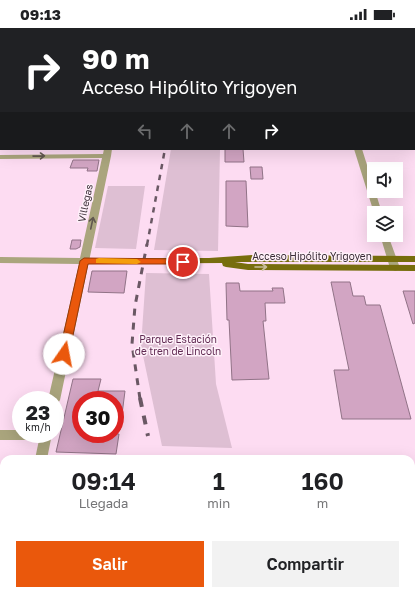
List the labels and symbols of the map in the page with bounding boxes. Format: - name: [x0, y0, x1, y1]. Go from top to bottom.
- one-way arrow: [32, 152, 45, 160]
- street label: Villegas: [75, 183, 95, 223]
- one-way arrow: [89, 217, 97, 230]
- pin: [166, 245, 200, 279]
- street label: Acceso Hipólito Yrigoyen: [252, 250, 372, 262]
- one-way arrow: [254, 263, 267, 271]
- position arrow: [43, 333, 85, 375]
- park label: Parque Estación de tren de Lincoln: [135, 333, 221, 357]
- speed limit sign: 30: [72, 391, 124, 443]

